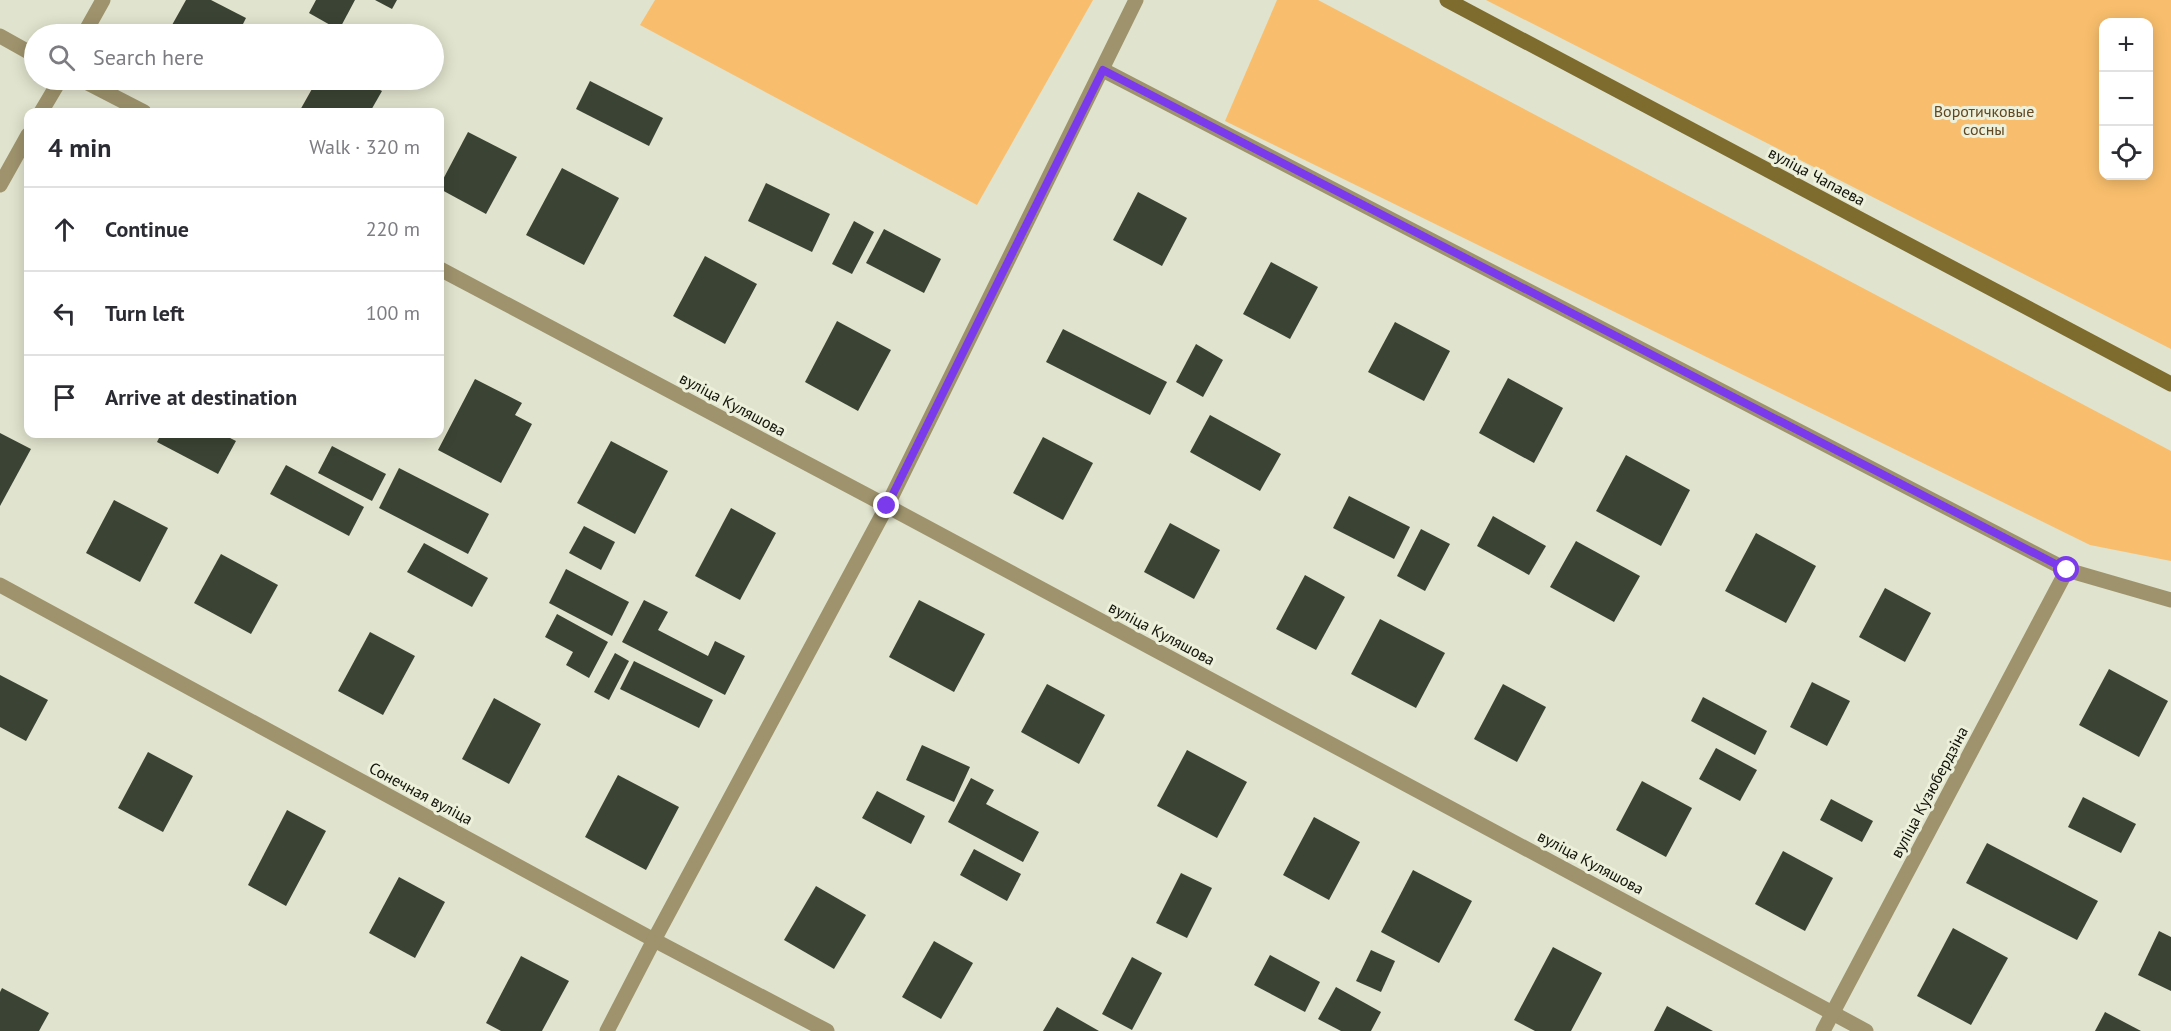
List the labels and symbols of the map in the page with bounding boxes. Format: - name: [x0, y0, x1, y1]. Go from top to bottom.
- park label: Воротичковые сосны: [1934, 101, 2034, 139]
- street label: вуліца Чапаева: [1765, 142, 1869, 210]
- street label: вуліца Куляшова: [676, 368, 790, 440]
- route end: [873, 492, 899, 518]
- route start: [2053, 556, 2079, 582]
- street label: вуліца Куляшова: [1105, 597, 1219, 669]
- street label: вуліца Кузюбердзіна: [1886, 723, 1972, 861]
- street label: Сонечная вуліца: [366, 757, 476, 829]
- street label: вуліца Куляшова: [1534, 826, 1648, 898]

